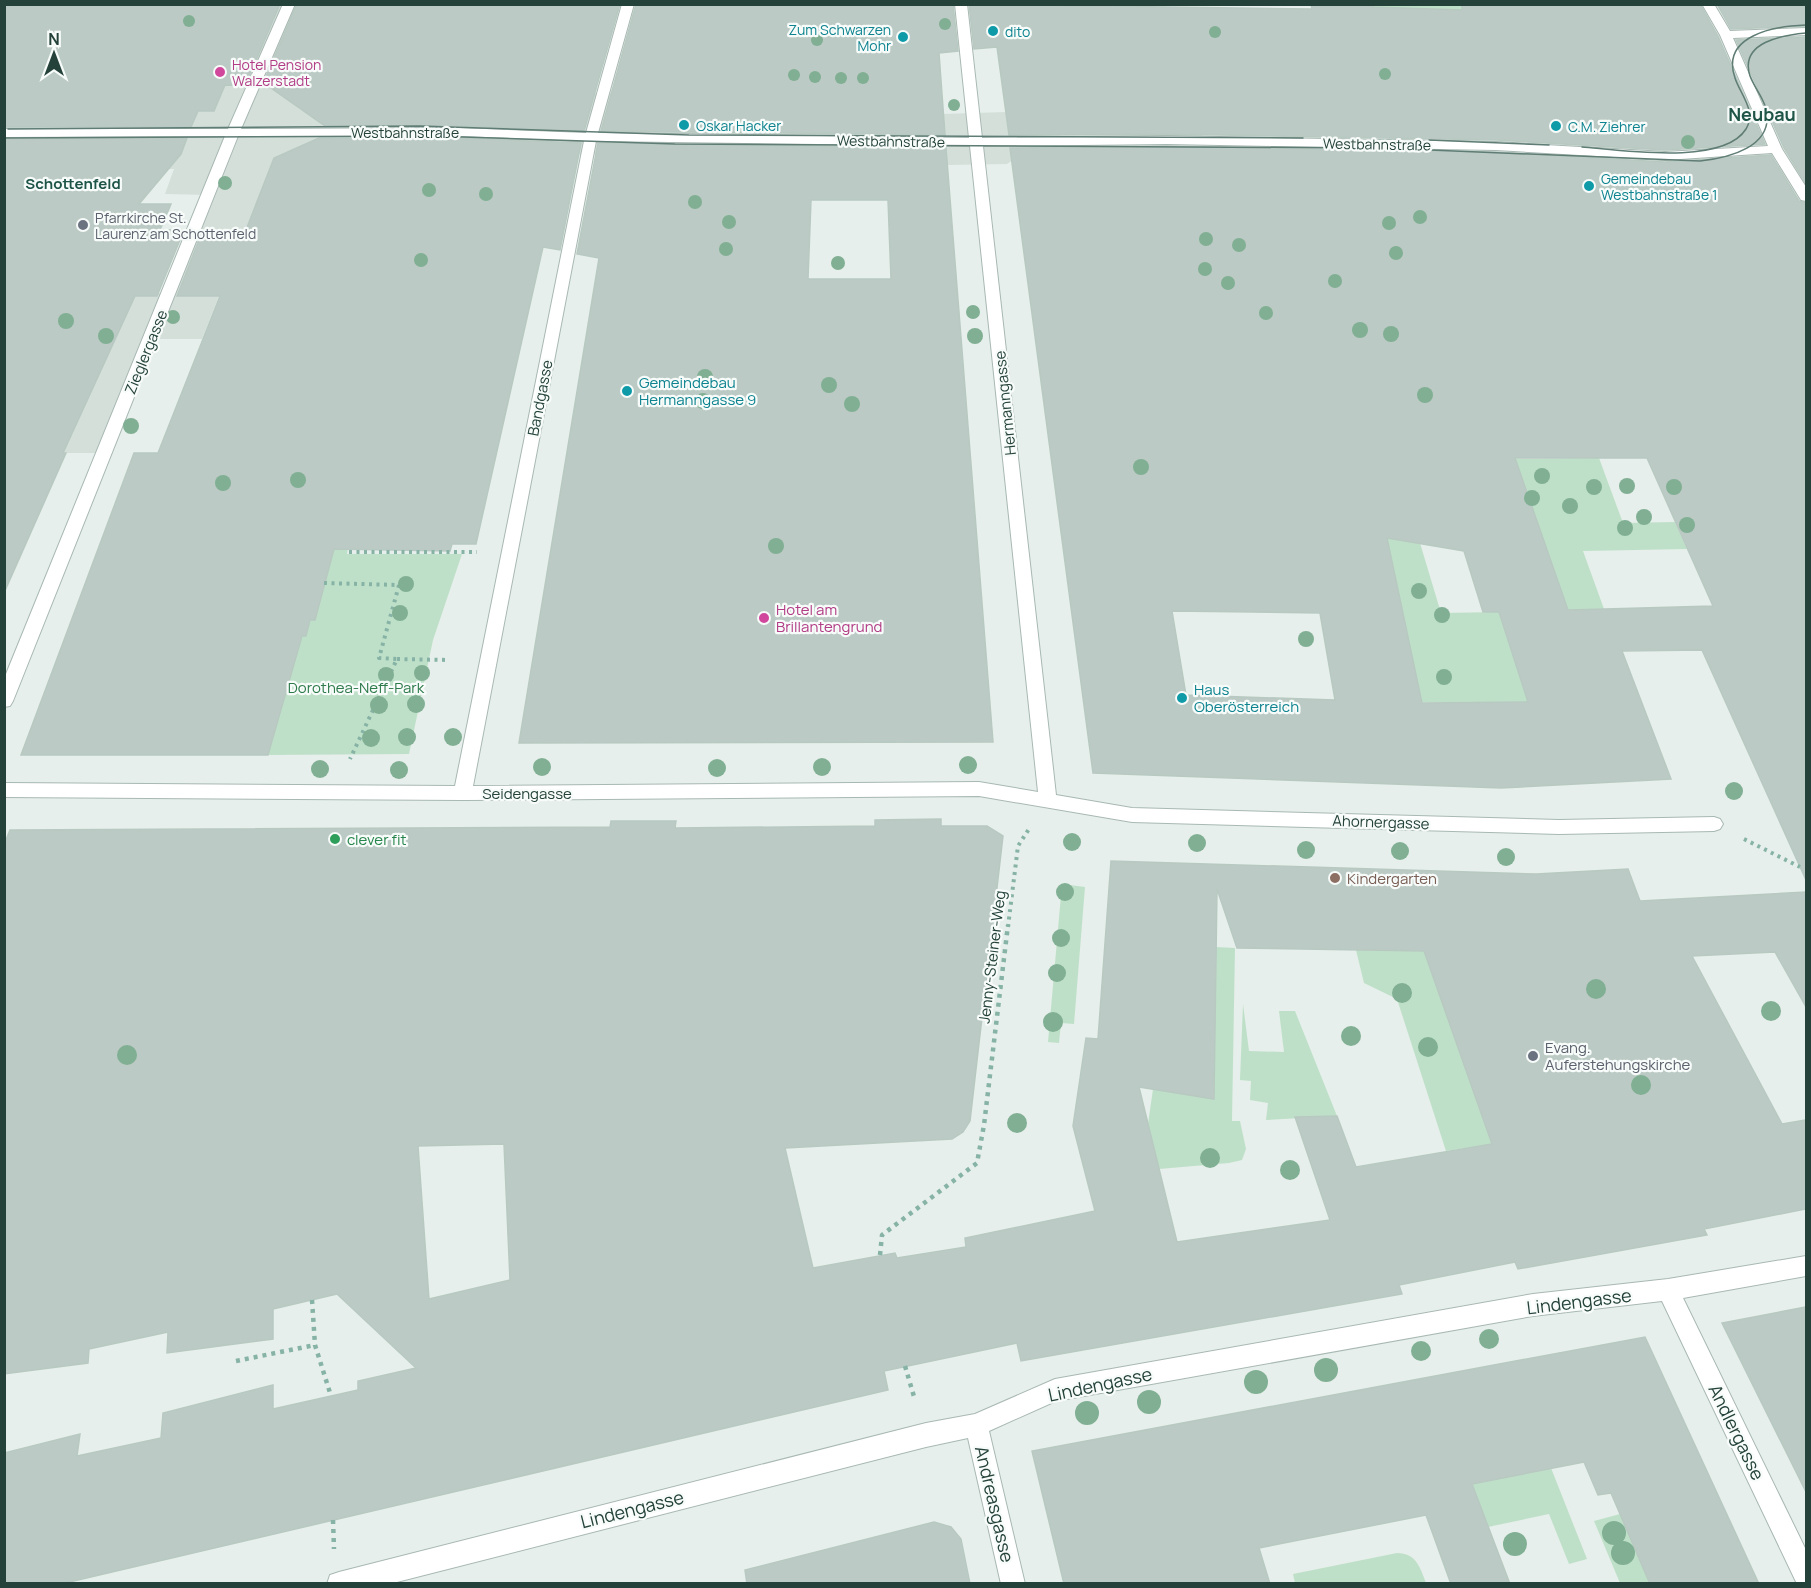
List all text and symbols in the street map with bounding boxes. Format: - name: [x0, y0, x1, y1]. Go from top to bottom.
- place label: Zum Schwarzen Mohr: [788, 20, 891, 55]
- place label: dito: [1005, 22, 1030, 41]
- north arrow: [24, 24, 84, 84]
- marker: dito: [986, 24, 1000, 38]
- text: N: [48, 28, 60, 50]
- marker: Zum Schwarzen Mohr: [896, 30, 910, 44]
- place label: Hotel Pension Walzerstadt: [232, 55, 321, 90]
- marker: Hotel Pension Walzerstadt: [213, 65, 227, 79]
- district label: Neubau: [1728, 102, 1796, 126]
- place label: Oskar Hacker: [696, 116, 781, 135]
- place label: C.M. Ziehrer: [1568, 117, 1645, 136]
- marker: Oskar Hacker: [677, 118, 691, 132]
- marker: C.M. Ziehrer: [1549, 119, 1563, 133]
- street label: Westbahnstraße: [351, 123, 459, 142]
- street label: Westbahnstraße: [837, 131, 945, 151]
- street label: Westbahnstraße: [1323, 134, 1431, 154]
- place label: Gemeindebau Westbahnstraße 1: [1601, 169, 1717, 204]
- district label: Schottenfeld: [25, 173, 121, 194]
- marker: Gemeindebau Westbahnstraße 1: [1582, 179, 1596, 193]
- place label: Pfarrkirche St. Laurenz am Schottenfeld: [95, 208, 256, 243]
- marker: Pfarrkirche St. Laurenz am Schottenfeld: [76, 218, 90, 232]
- street label: Zieglergasse: [120, 306, 173, 397]
- street label: Hermanngasse: [989, 349, 1021, 456]
- street label: Bandgasse: [522, 358, 558, 438]
- place label: Gemeindebau Hermanngasse 9: [639, 372, 756, 410]
- marker: Gemeindebau Hermanngasse 9: [620, 384, 634, 398]
- place label: Hotel am Brillantengrund: [776, 599, 882, 637]
- marker: Hotel am Brillantengrund: [757, 611, 771, 625]
- park label: Dorothea-Neff-Park: [288, 677, 425, 698]
- place label: Haus Oberösterreich: [1194, 679, 1299, 717]
- marker: Haus Oberösterreich: [1175, 691, 1189, 705]
- street label: Seidengasse: [482, 783, 572, 804]
- street label: Ahornergasse: [1332, 810, 1430, 834]
- place label: clever fit: [347, 829, 407, 850]
- marker: clever fit: [328, 832, 342, 846]
- place label: Kindergarten: [1347, 868, 1437, 889]
- marker: Kindergarten: [1328, 871, 1342, 885]
- street label: Jenny-Steiner-Weg: [973, 889, 1011, 1025]
- place label: Evang. Auferstehungskirche: [1545, 1037, 1691, 1075]
- marker: Evang. Auferstehungskirche: [1526, 1049, 1540, 1063]
- street label: Lindengasse: [1525, 1283, 1633, 1319]
- street label: Lindengasse: [1046, 1361, 1154, 1407]
- street label: Andlergasse: [1703, 1380, 1771, 1484]
- street label: Andreasgasse: [970, 1443, 1020, 1565]
- street label: Lindengasse: [578, 1485, 686, 1533]

